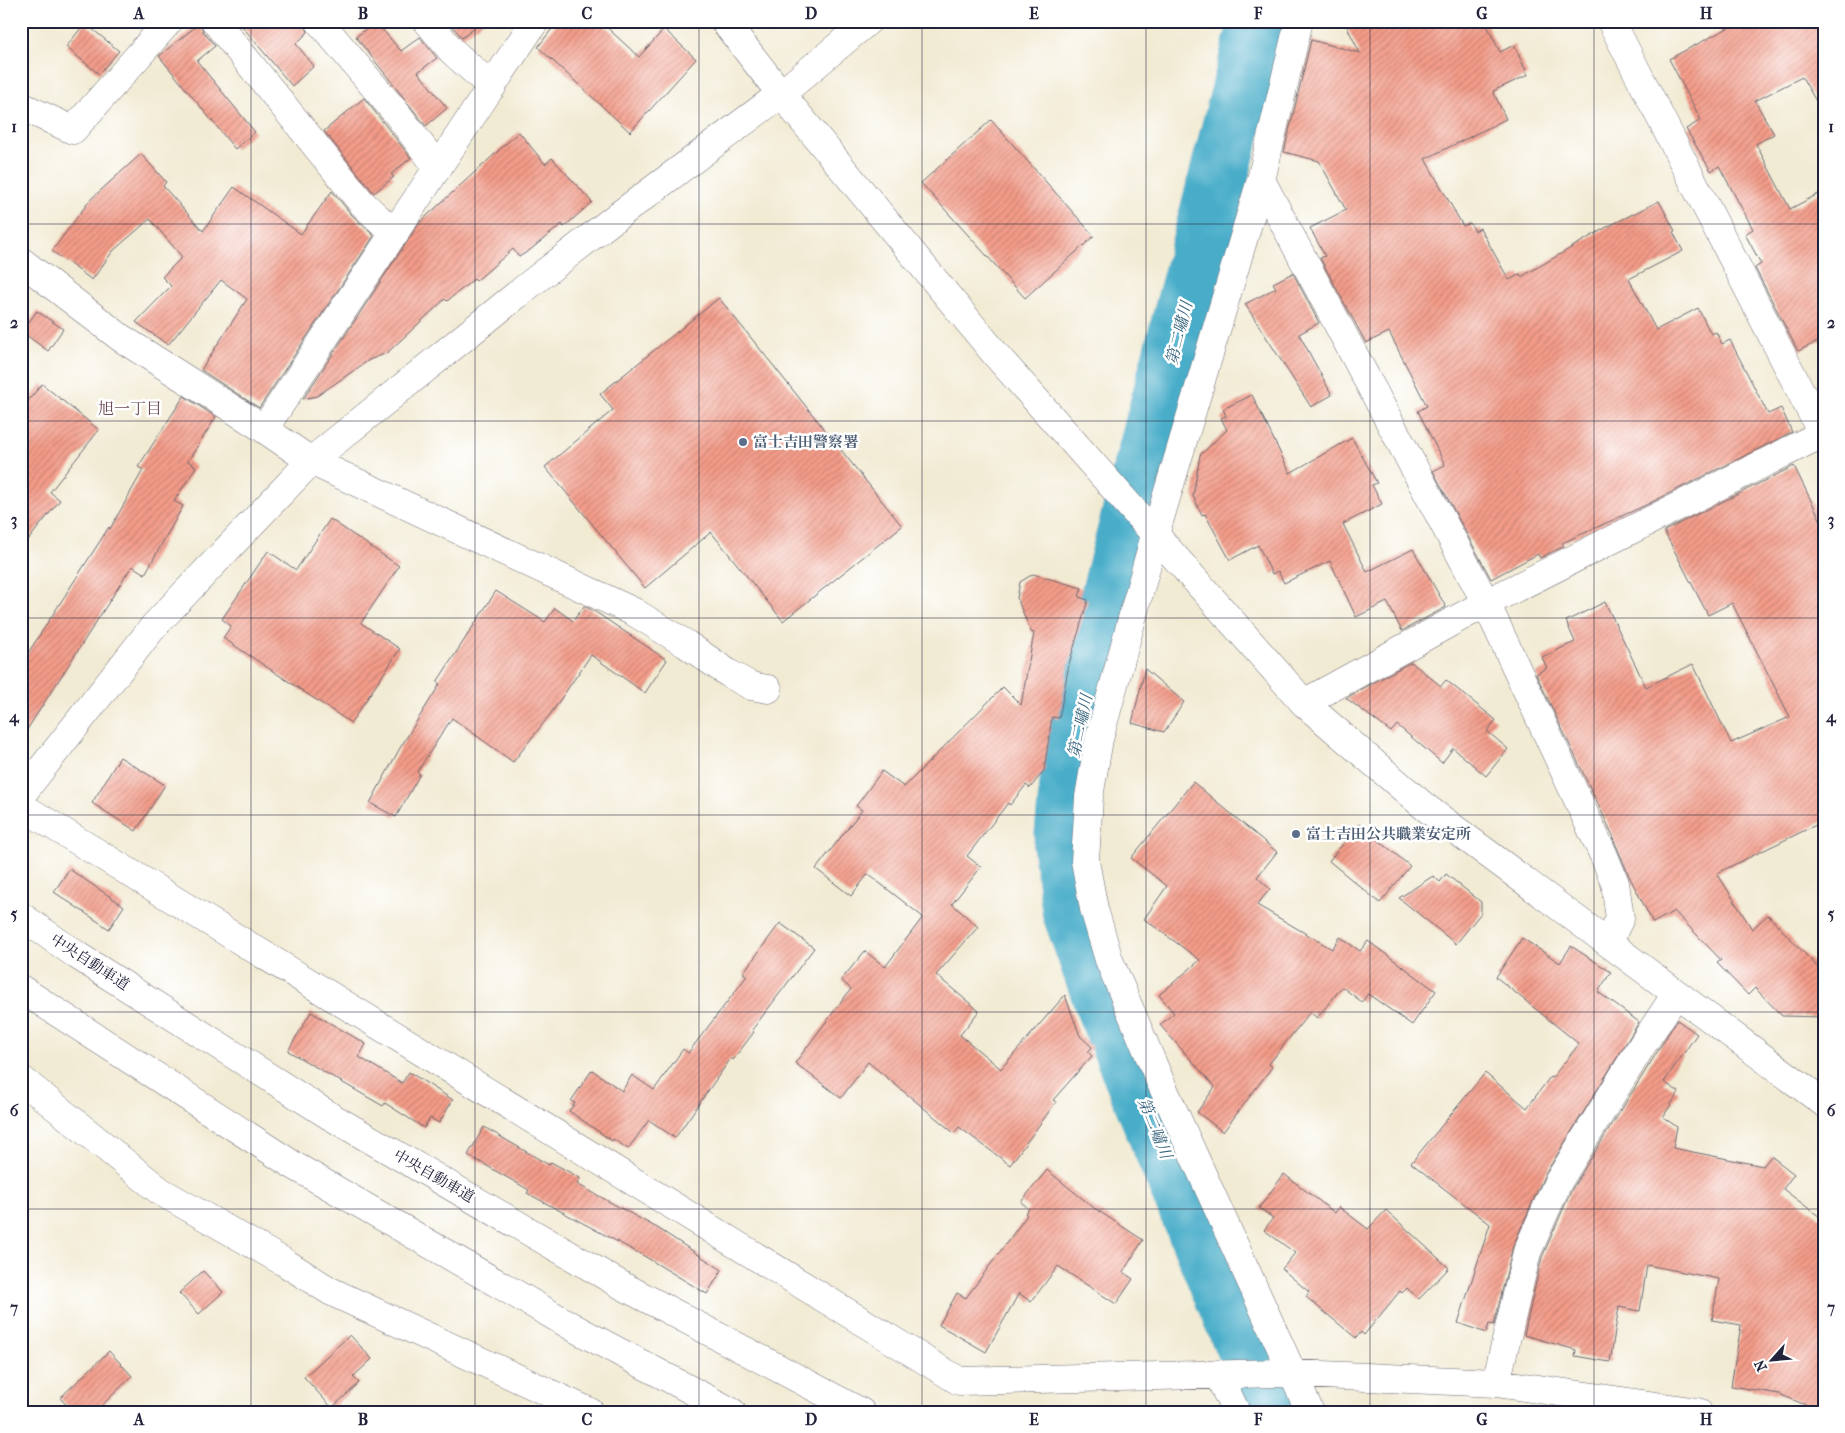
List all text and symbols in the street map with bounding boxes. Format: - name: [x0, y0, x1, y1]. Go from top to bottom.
- text: A: [133, 4, 145, 23]
- text: B: [358, 4, 368, 23]
- text: C: [582, 4, 593, 23]
- text: D: [805, 4, 817, 23]
- text: E: [1029, 4, 1039, 23]
- text: F: [1253, 4, 1263, 23]
- text: G: [1476, 4, 1488, 23]
- text: H: [1700, 4, 1713, 23]
- text: 1: [11, 117, 17, 136]
- text: 1: [1828, 117, 1834, 136]
- water label: 第二嘯川: [1162, 298, 1196, 366]
- text: 2: [10, 313, 18, 332]
- text: 2: [1827, 313, 1835, 332]
- district label: 旭一丁目: [98, 399, 162, 418]
- place label: 富士吉田警察署: [753, 433, 858, 451]
- marker: 富士吉田警察署: [737, 436, 749, 448]
- text: 3: [11, 510, 17, 530]
- text: 3: [1828, 510, 1834, 530]
- water label: 第二嘯川: [1064, 691, 1096, 759]
- text: 4: [8, 707, 20, 727]
- text: 4: [1825, 707, 1837, 727]
- place label: 富士吉田公共職業安定所: [1306, 825, 1471, 843]
- marker: 富士吉田公共職業安定所: [1290, 828, 1302, 840]
- text: 5: [11, 904, 18, 923]
- text: 5: [1828, 904, 1835, 923]
- street label: 中央自動車道: [47, 930, 133, 994]
- water label: 第二嘯川: [1134, 1095, 1177, 1163]
- text: 6: [10, 1101, 19, 1120]
- text: 6: [1827, 1101, 1836, 1120]
- street label: 中央自動車道: [391, 1146, 477, 1206]
- text: 7: [9, 1298, 18, 1317]
- text: 7: [1826, 1298, 1835, 1317]
- north arrow: [1748, 1336, 1798, 1386]
- text: N: [1751, 1357, 1771, 1374]
- text: A: [133, 1410, 145, 1429]
- text: B: [358, 1410, 368, 1429]
- text: C: [582, 1410, 593, 1429]
- text: D: [805, 1410, 817, 1429]
- text: E: [1029, 1410, 1039, 1429]
- text: F: [1253, 1410, 1263, 1429]
- text: G: [1476, 1410, 1488, 1429]
- text: H: [1700, 1410, 1713, 1429]

